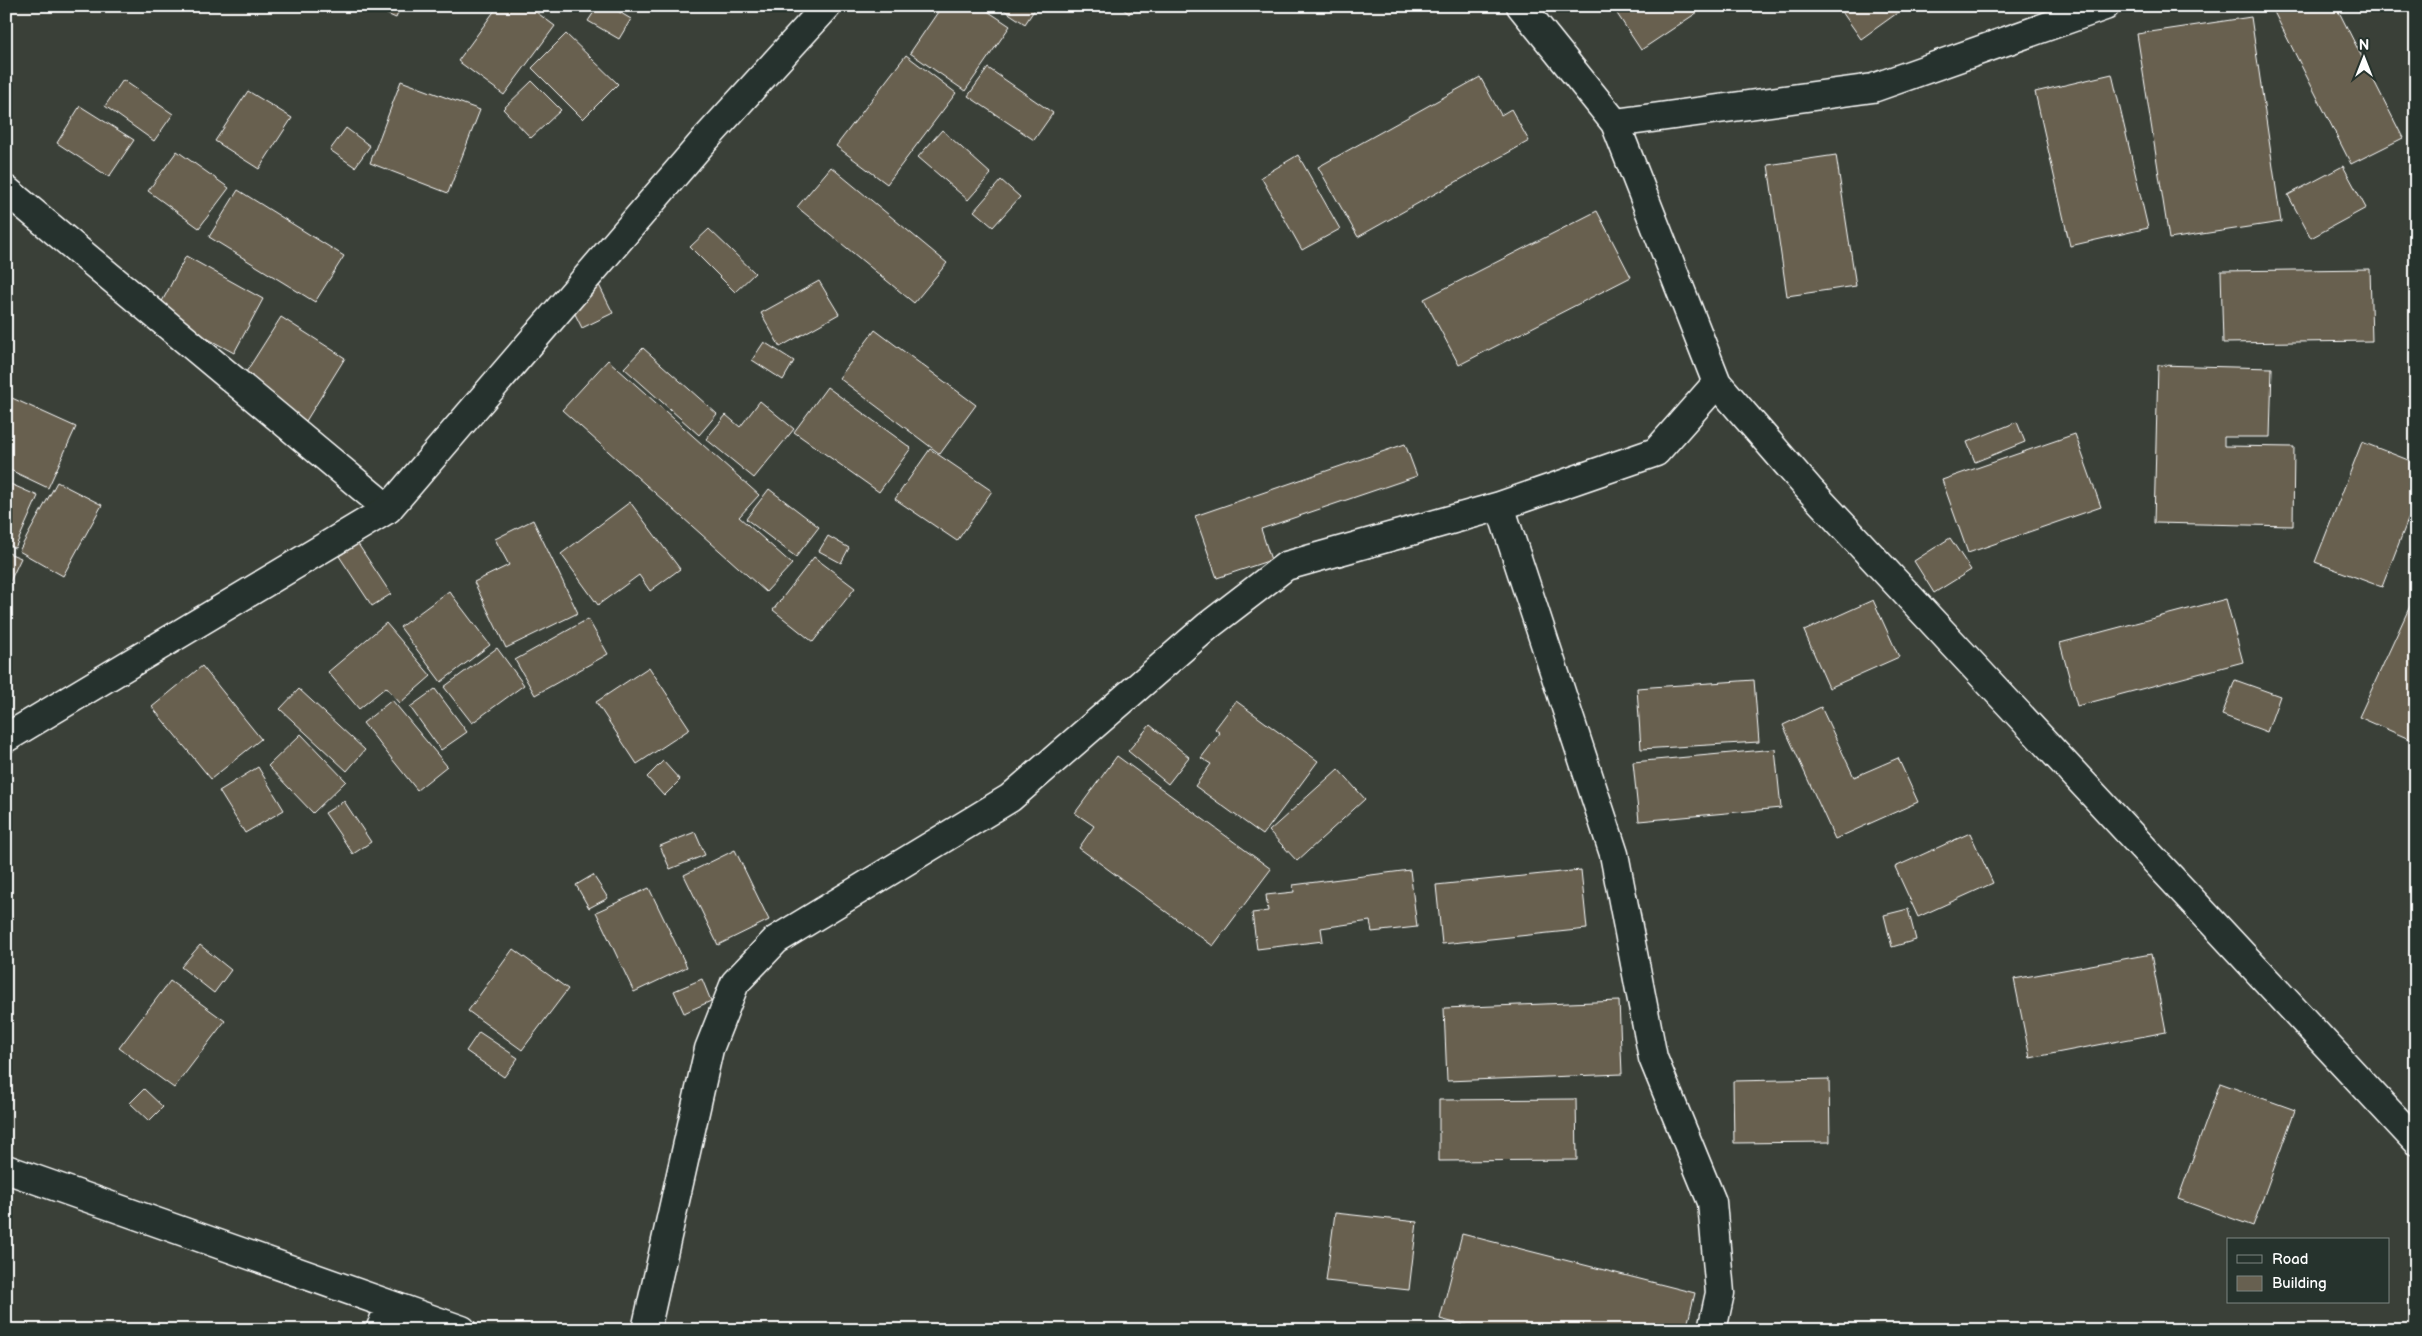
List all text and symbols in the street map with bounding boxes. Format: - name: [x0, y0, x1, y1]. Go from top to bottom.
- north arrow: [2340, 32, 2390, 82]
- text: N: [2359, 37, 2369, 54]
- legend: [2227, 1238, 2390, 1304]
- text: Road: [2272, 1250, 2308, 1269]
- text: Building: [2272, 1274, 2327, 1293]

